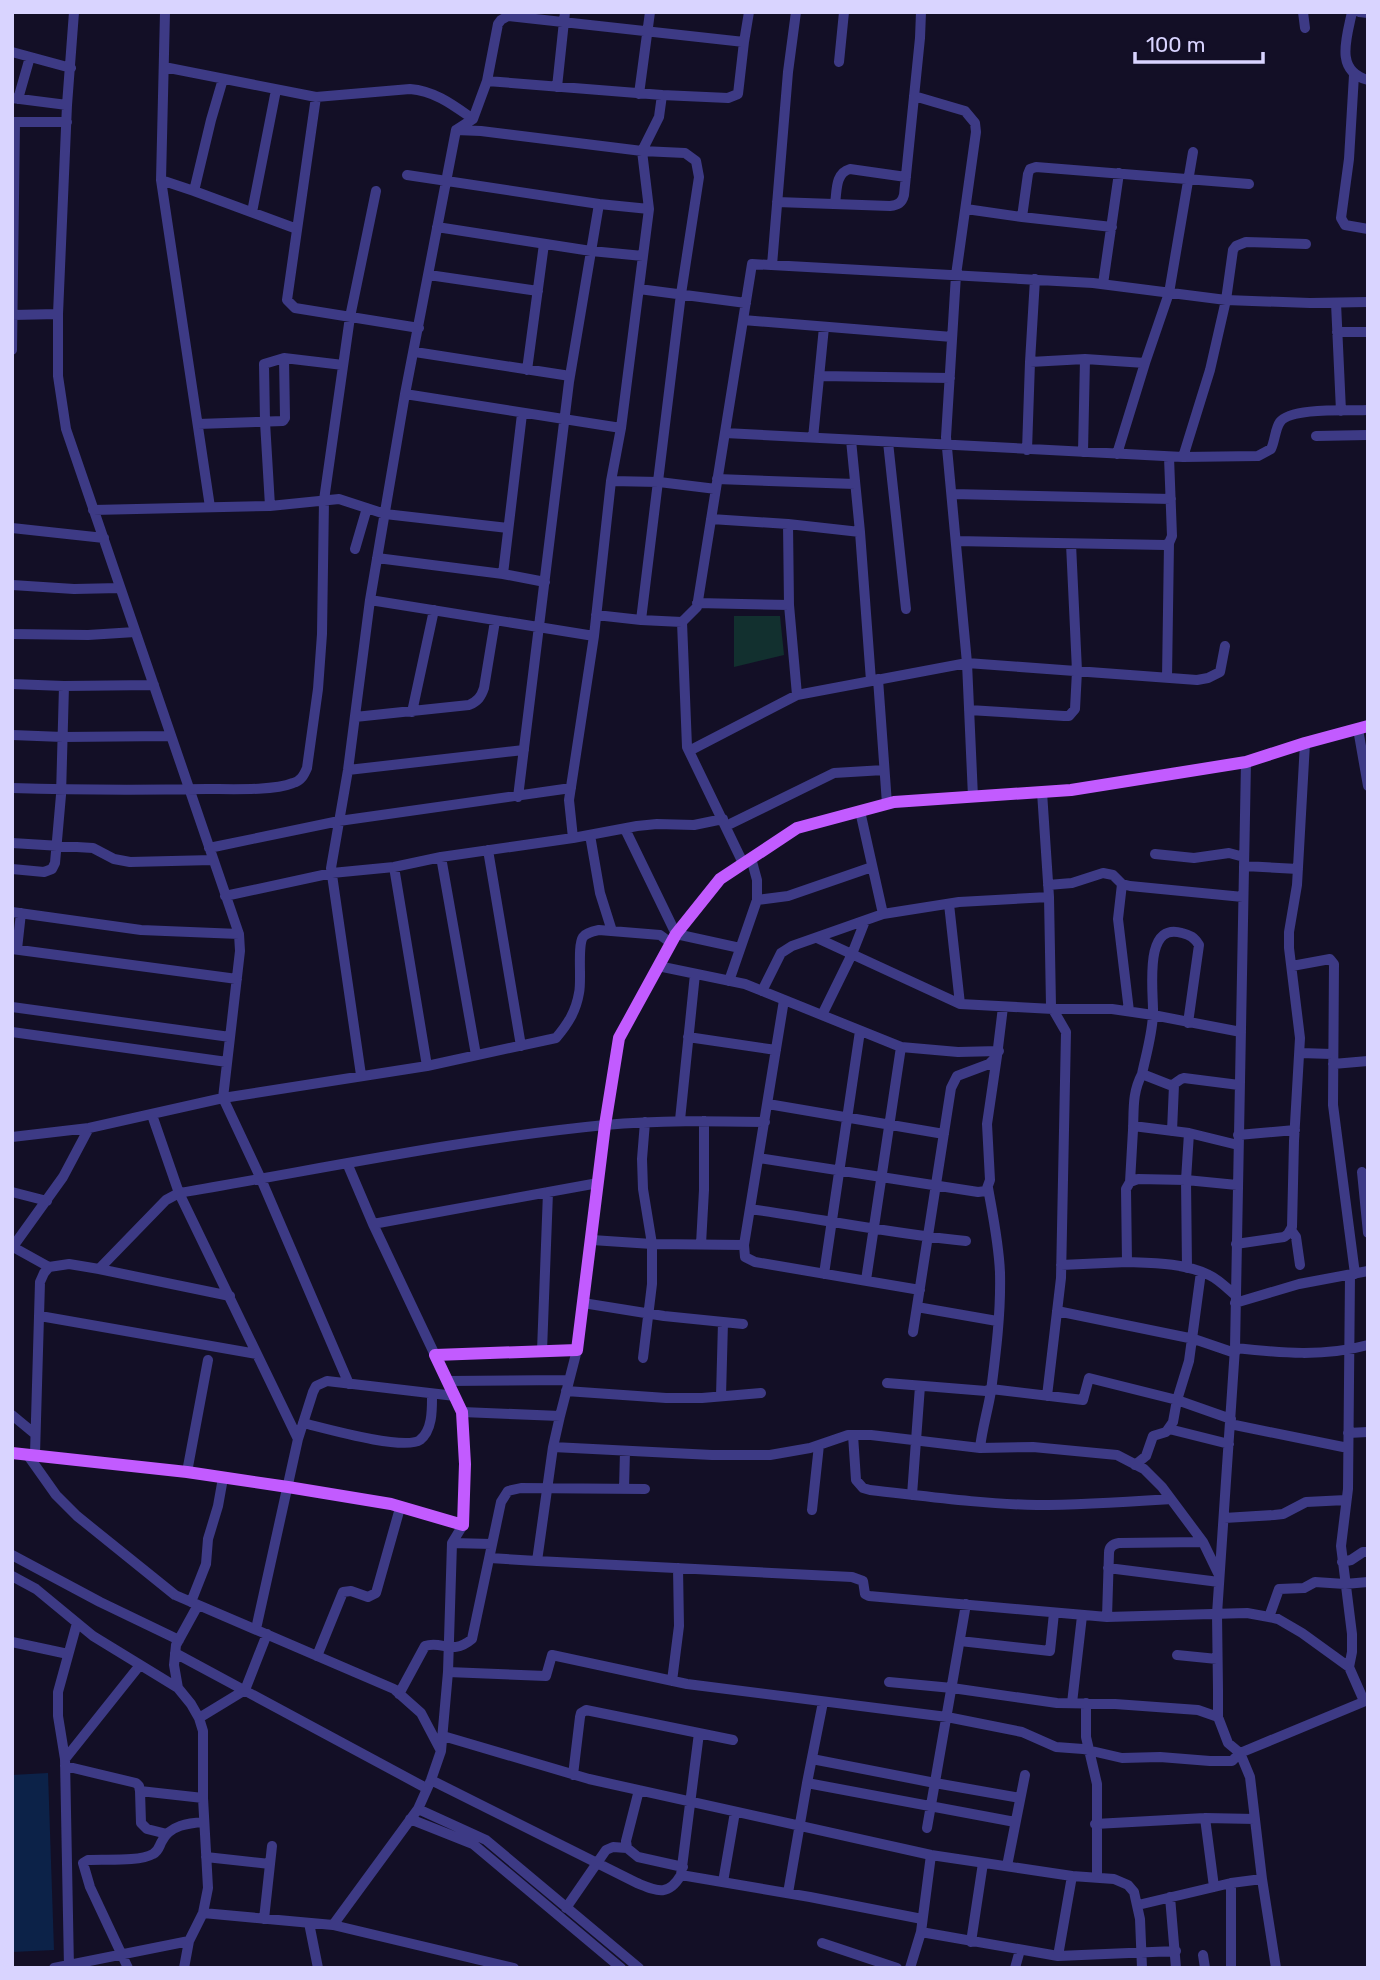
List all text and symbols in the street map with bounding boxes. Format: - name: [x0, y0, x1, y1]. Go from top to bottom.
- scale bar: [1135, 21, 1263, 65]
- text: 100 m: [1146, 32, 1205, 57]

